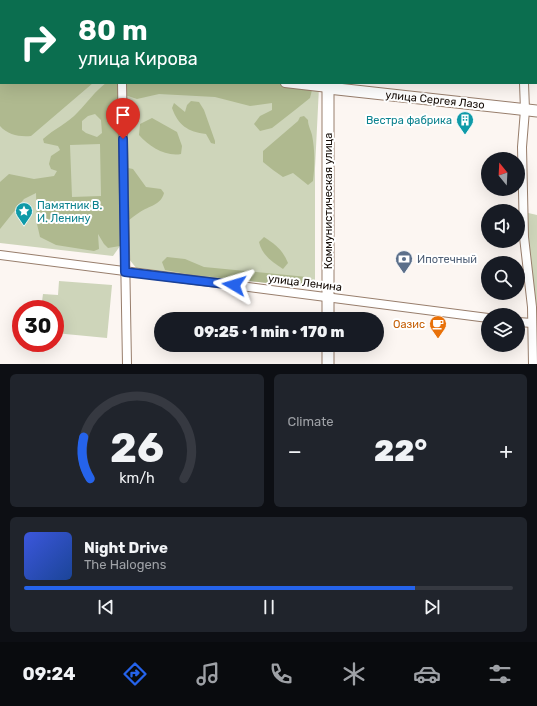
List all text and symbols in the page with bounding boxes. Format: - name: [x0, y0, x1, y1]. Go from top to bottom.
- text: 80 m: [78, 14, 148, 47]
- icon: right: [12, 16, 64, 68]
- text: улица Кирова: [78, 48, 198, 70]
- street label: улица Сергея Лазо: [385, 88, 485, 112]
- pin: [106, 98, 140, 139]
- icon: arrive: [112, 104, 134, 126]
- building icon: Вестра фабрика: [455, 110, 475, 135]
- place label: Вестра фабрика: [366, 114, 452, 127]
- street label: Коммунистическая улица: [322, 133, 335, 269]
- north arrow: [481, 152, 525, 196]
- map controls: [481, 152, 525, 352]
- place label: Памятник В. И. Ленину: [37, 199, 102, 225]
- place icon: Памятник В. И. Ленину: [14, 201, 34, 226]
- button: sound: [481, 204, 525, 248]
- bank icon: Ипотечный: [394, 249, 414, 274]
- place label: Ипотечный: [417, 253, 477, 266]
- button: search: [481, 256, 525, 300]
- position arrow: [213, 264, 255, 306]
- street label: улица Ленина: [267, 272, 343, 294]
- speed limit sign: 30: [12, 300, 64, 352]
- button: layers: [481, 308, 525, 352]
- cafe icon: Оазис: [428, 314, 448, 339]
- place label: Оазис: [393, 318, 425, 331]
- text: 09:25 · 1 min · 170 m: [194, 323, 344, 341]
- text: Climate: [288, 414, 334, 429]
- text: 26: [110, 422, 164, 471]
- text: 22°: [374, 433, 427, 469]
- text: −: [288, 438, 302, 465]
- text: +: [499, 438, 513, 465]
- text: km/h: [119, 469, 155, 486]
- text: Night Drive: [84, 539, 168, 557]
- text: The Halogens: [84, 557, 166, 572]
- icon: previous: [95, 596, 117, 618]
- icon: pause: [258, 596, 280, 618]
- icon: next: [421, 596, 443, 618]
- icon: directions: [121, 660, 149, 688]
- icon: music: [194, 660, 222, 688]
- icon: phone: [267, 660, 295, 688]
- icon: climate: [340, 660, 368, 688]
- icon: car: [413, 660, 441, 688]
- icon: filters: [486, 660, 514, 688]
- text: 09:24: [23, 663, 76, 685]

